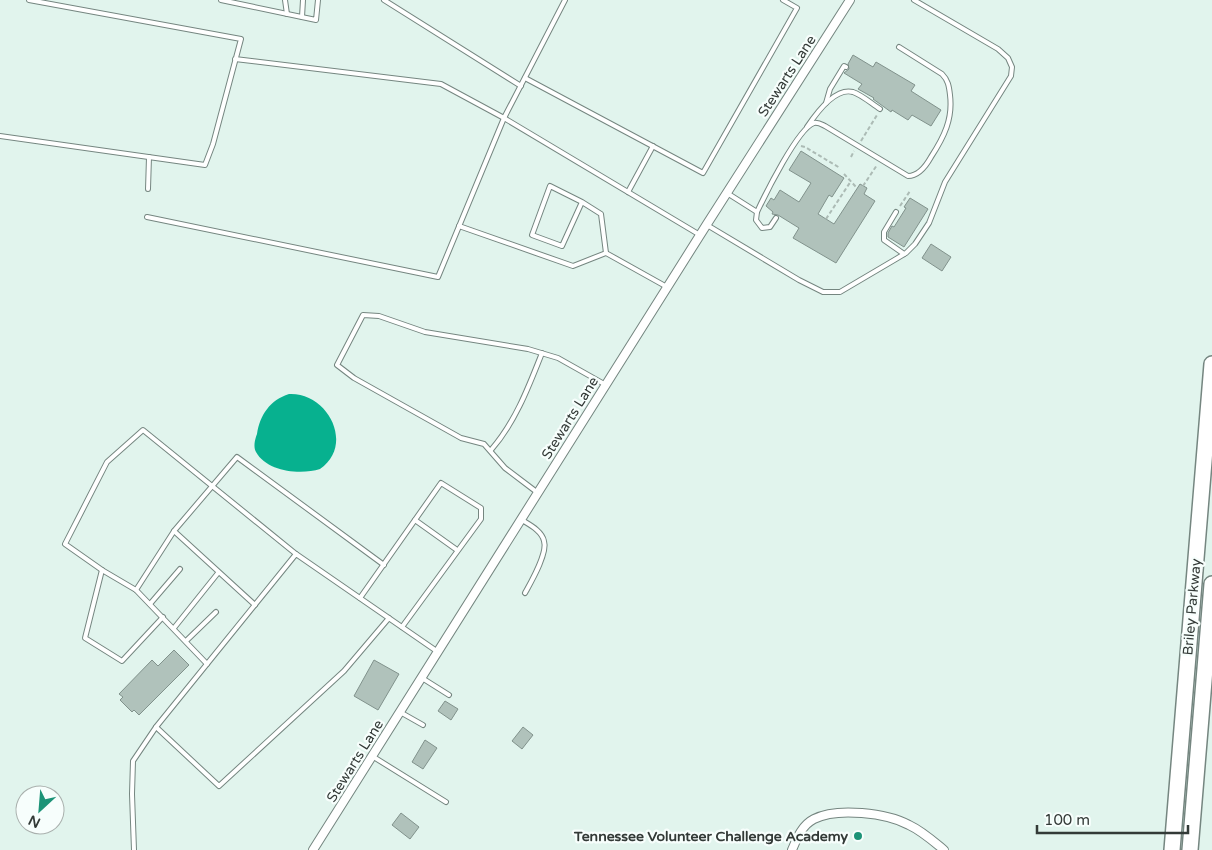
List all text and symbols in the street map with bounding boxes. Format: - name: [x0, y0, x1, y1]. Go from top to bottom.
- street label: Stewarts Lane: [754, 32, 820, 120]
- street label: Stewarts Lane: [538, 374, 602, 462]
- street label: Briley Parkway: [1179, 557, 1205, 656]
- street label: Stewarts Lane: [323, 717, 387, 805]
- north arrow: [15, 785, 65, 835]
- scale bar: [1037, 802, 1188, 834]
- text: N: [26, 811, 43, 831]
- text: 100 m: [1044, 811, 1090, 829]
- place label: Tennessee Volunteer Challenge Academy: [573, 828, 848, 845]
- marker: Tennessee Volunteer Challenge Academy: [852, 830, 864, 842]

